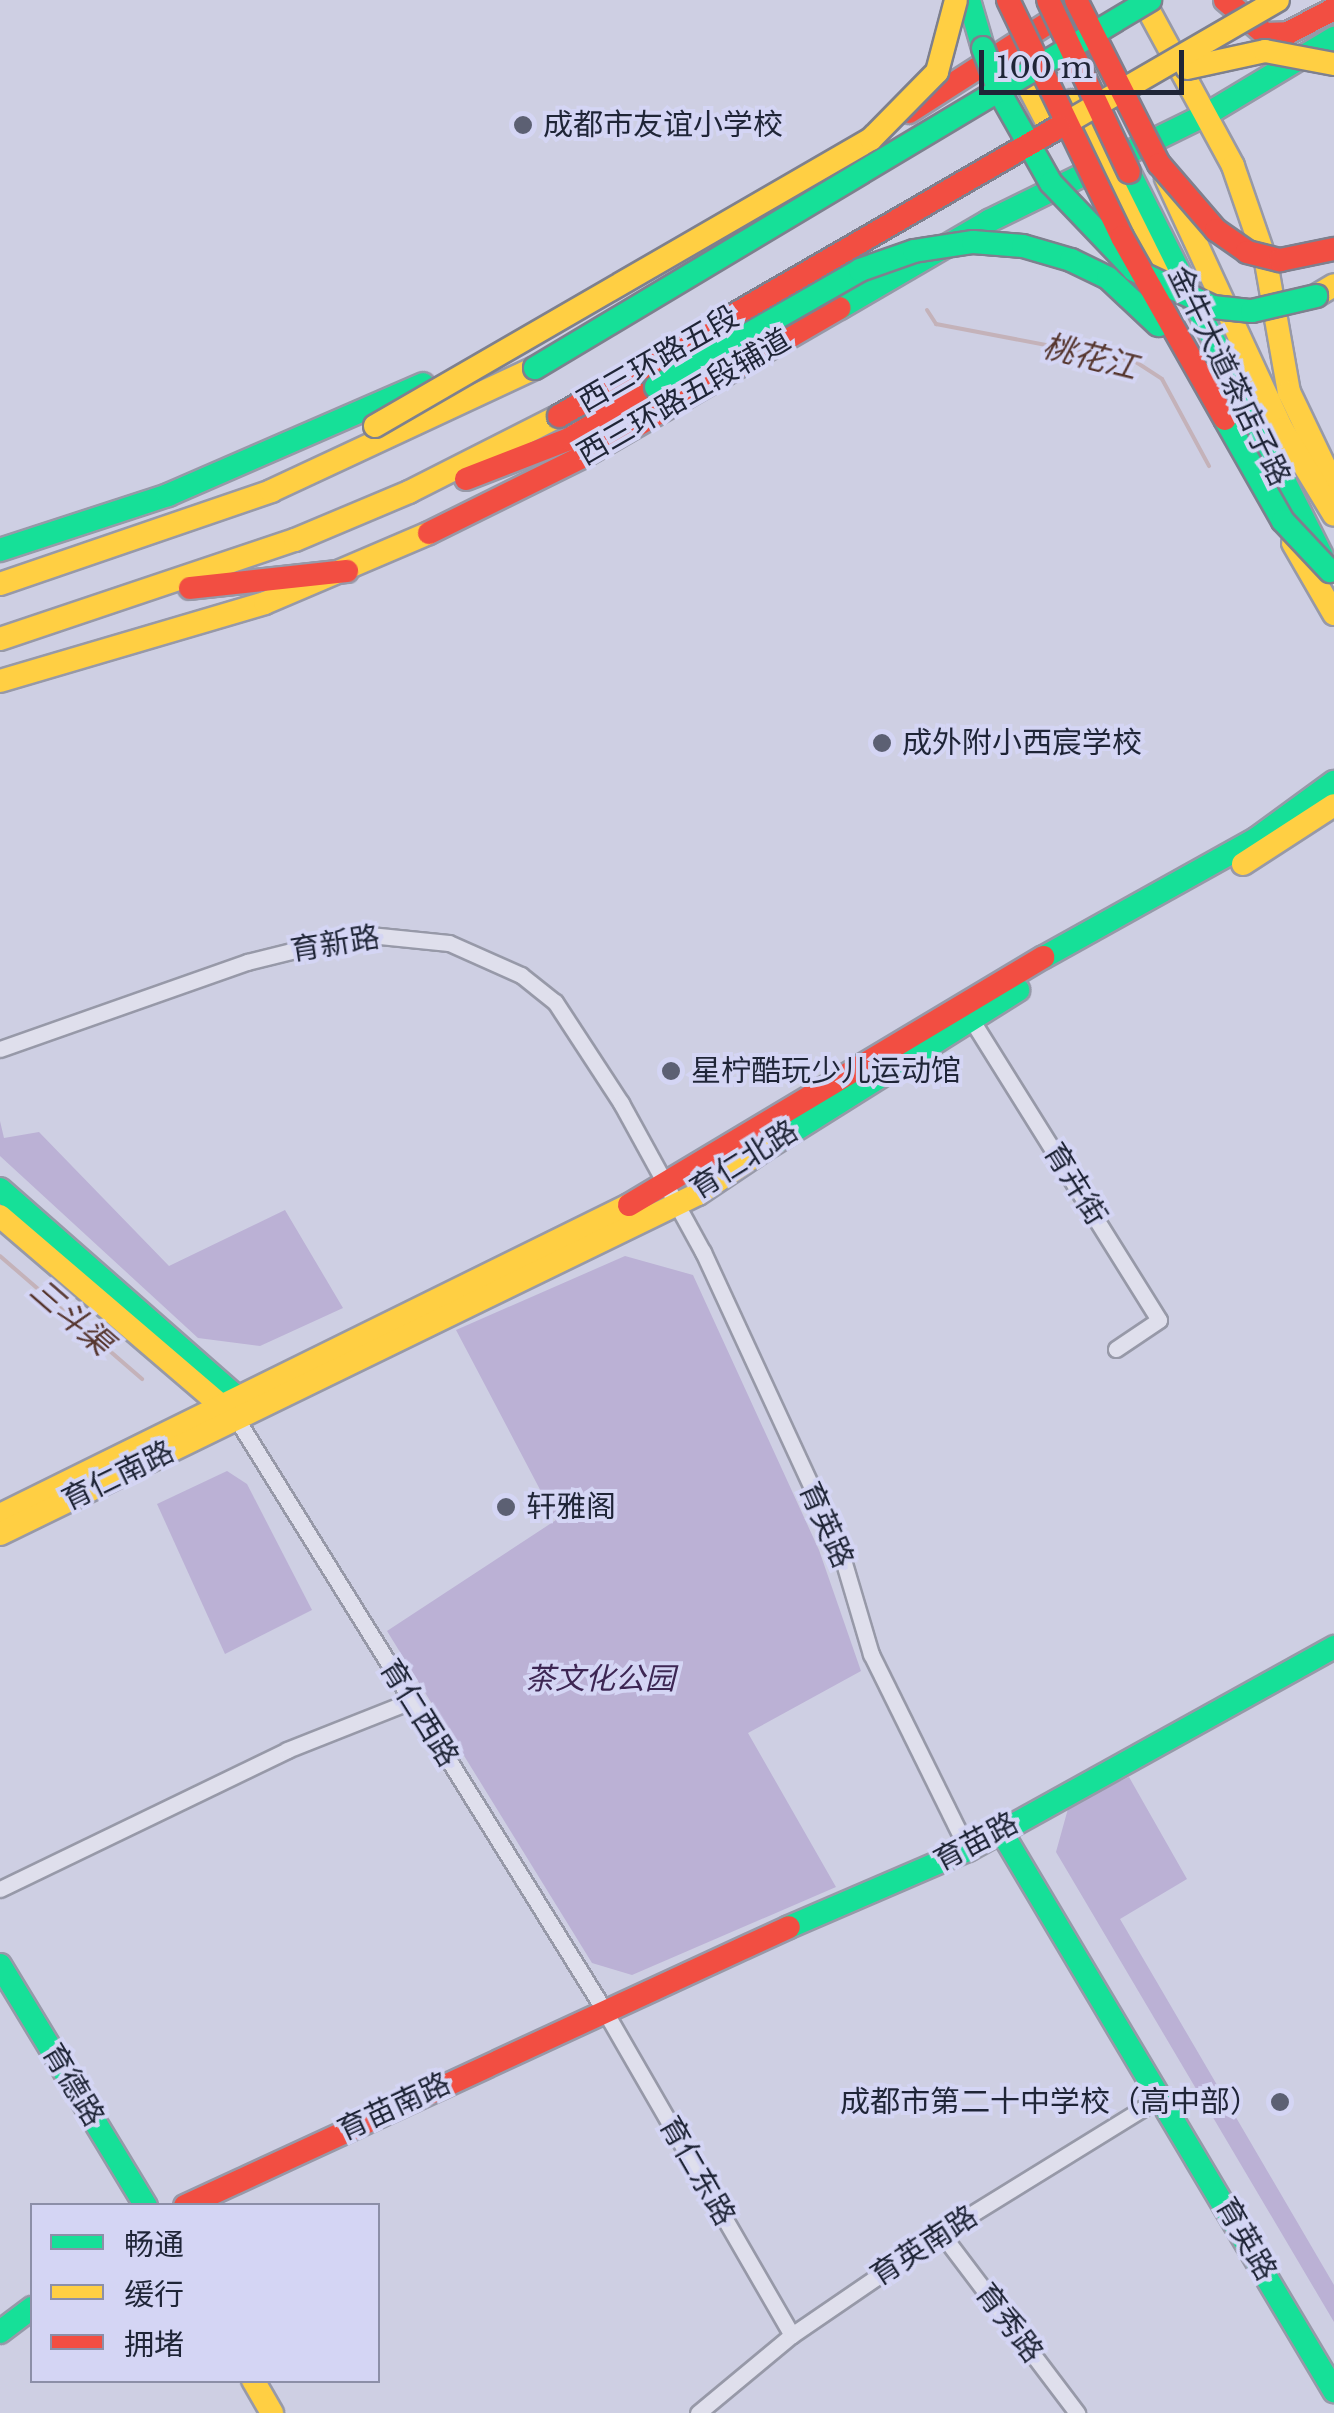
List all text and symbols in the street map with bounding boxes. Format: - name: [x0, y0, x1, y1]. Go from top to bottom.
- scale bar: [984, 30, 1189, 92]
- text: 100 m: [996, 49, 1093, 86]
- place label: 成都市友谊小学校: [543, 107, 783, 143]
- marker: 成都市友谊小学校: [512, 114, 534, 136]
- street label: 金牛大道茶店子路: [1160, 260, 1298, 492]
- street label: 西三环路五段: [571, 298, 745, 420]
- street label: 西三环路五段辅道: [571, 321, 797, 473]
- water label: 桃花江: [1039, 327, 1141, 387]
- place label: 成外附小西宸学校: [902, 725, 1142, 761]
- marker: 成外附小西宸学校: [871, 732, 893, 754]
- street label: 育新路: [288, 919, 382, 969]
- place label: 星柠酷玩少儿运动馆: [691, 1053, 961, 1089]
- marker: 星柠酷玩少儿运动馆: [660, 1060, 682, 1082]
- street label: 育仁北路: [684, 1113, 804, 1207]
- street label: 育卉街: [1036, 1136, 1114, 1232]
- water label: 三斗渠: [22, 1271, 120, 1363]
- street label: 育仁南路: [56, 1434, 180, 1518]
- street label: 育英路: [791, 1477, 861, 1573]
- place label: 轩雅阁: [526, 1489, 616, 1525]
- marker: 轩雅阁: [495, 1496, 517, 1518]
- street label: 育仁西路: [372, 1653, 466, 1773]
- park label: 茶文化公园: [525, 1661, 675, 1697]
- street label: 育苗路: [928, 1805, 1024, 1879]
- street label: 育德路: [34, 2037, 112, 2133]
- street label: 育苗南路: [332, 2065, 456, 2149]
- place label: 成都市第二十中学校（高中部）: [840, 2084, 1260, 2120]
- marker: 成都市第二十中学校（高中部）: [1269, 2091, 1291, 2113]
- street label: 育仁东路: [651, 2110, 743, 2232]
- street label: 育英路: [1208, 2191, 1284, 2287]
- street label: 育英南路: [864, 2198, 984, 2294]
- legend: [30, 2203, 380, 2383]
- text: 畅通: [124, 2226, 184, 2263]
- text: 缓行: [124, 2276, 184, 2313]
- street label: 育秀路: [968, 2276, 1050, 2370]
- text: 拥堵: [124, 2326, 184, 2363]

